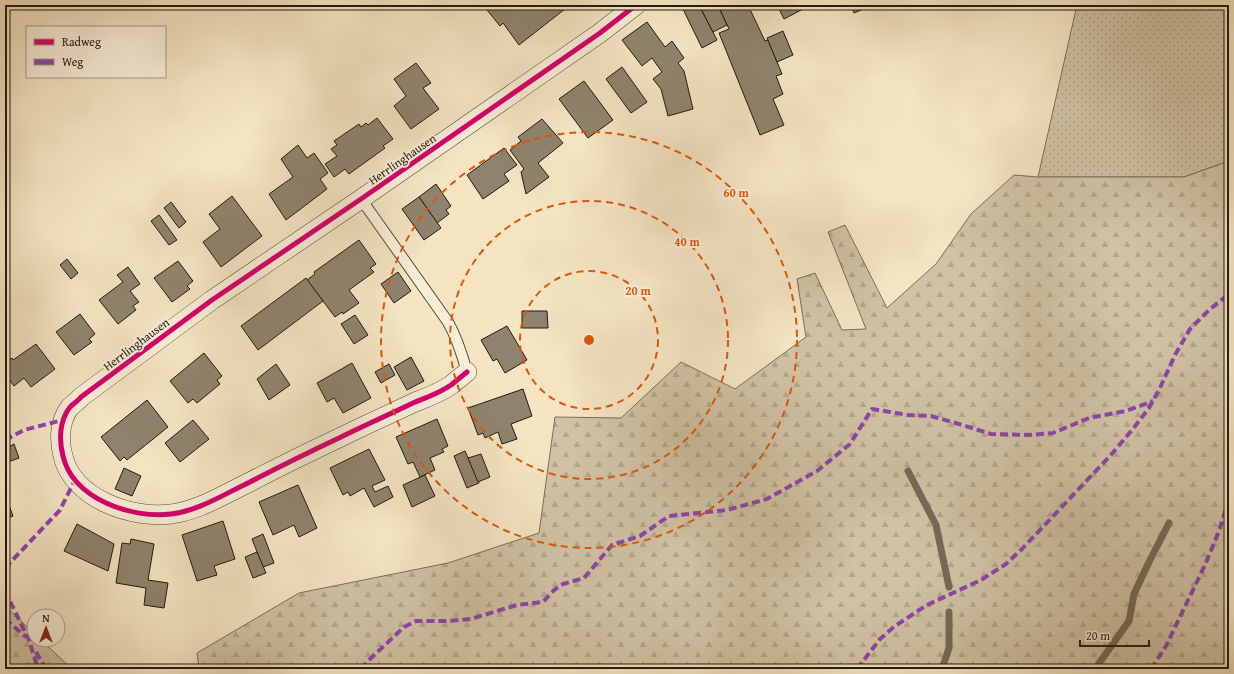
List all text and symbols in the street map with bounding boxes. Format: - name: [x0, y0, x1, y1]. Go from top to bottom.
- legend: [26, 26, 166, 78]
- text: Radweg: [62, 33, 101, 50]
- text: Weg: [62, 53, 83, 70]
- street label: Herrlinghausen: [365, 129, 439, 189]
- text: 60 m: [723, 184, 749, 201]
- text: 40 m: [674, 233, 700, 250]
- text: 20 m: [625, 282, 651, 299]
- street label: Herrlinghausen: [99, 313, 173, 375]
- centre of rings: [582, 333, 596, 347]
- north arrow: [26, 608, 66, 648]
- text: N: [42, 610, 50, 626]
- scale bar: [1080, 622, 1149, 648]
- text: 20 m: [1086, 627, 1110, 644]

